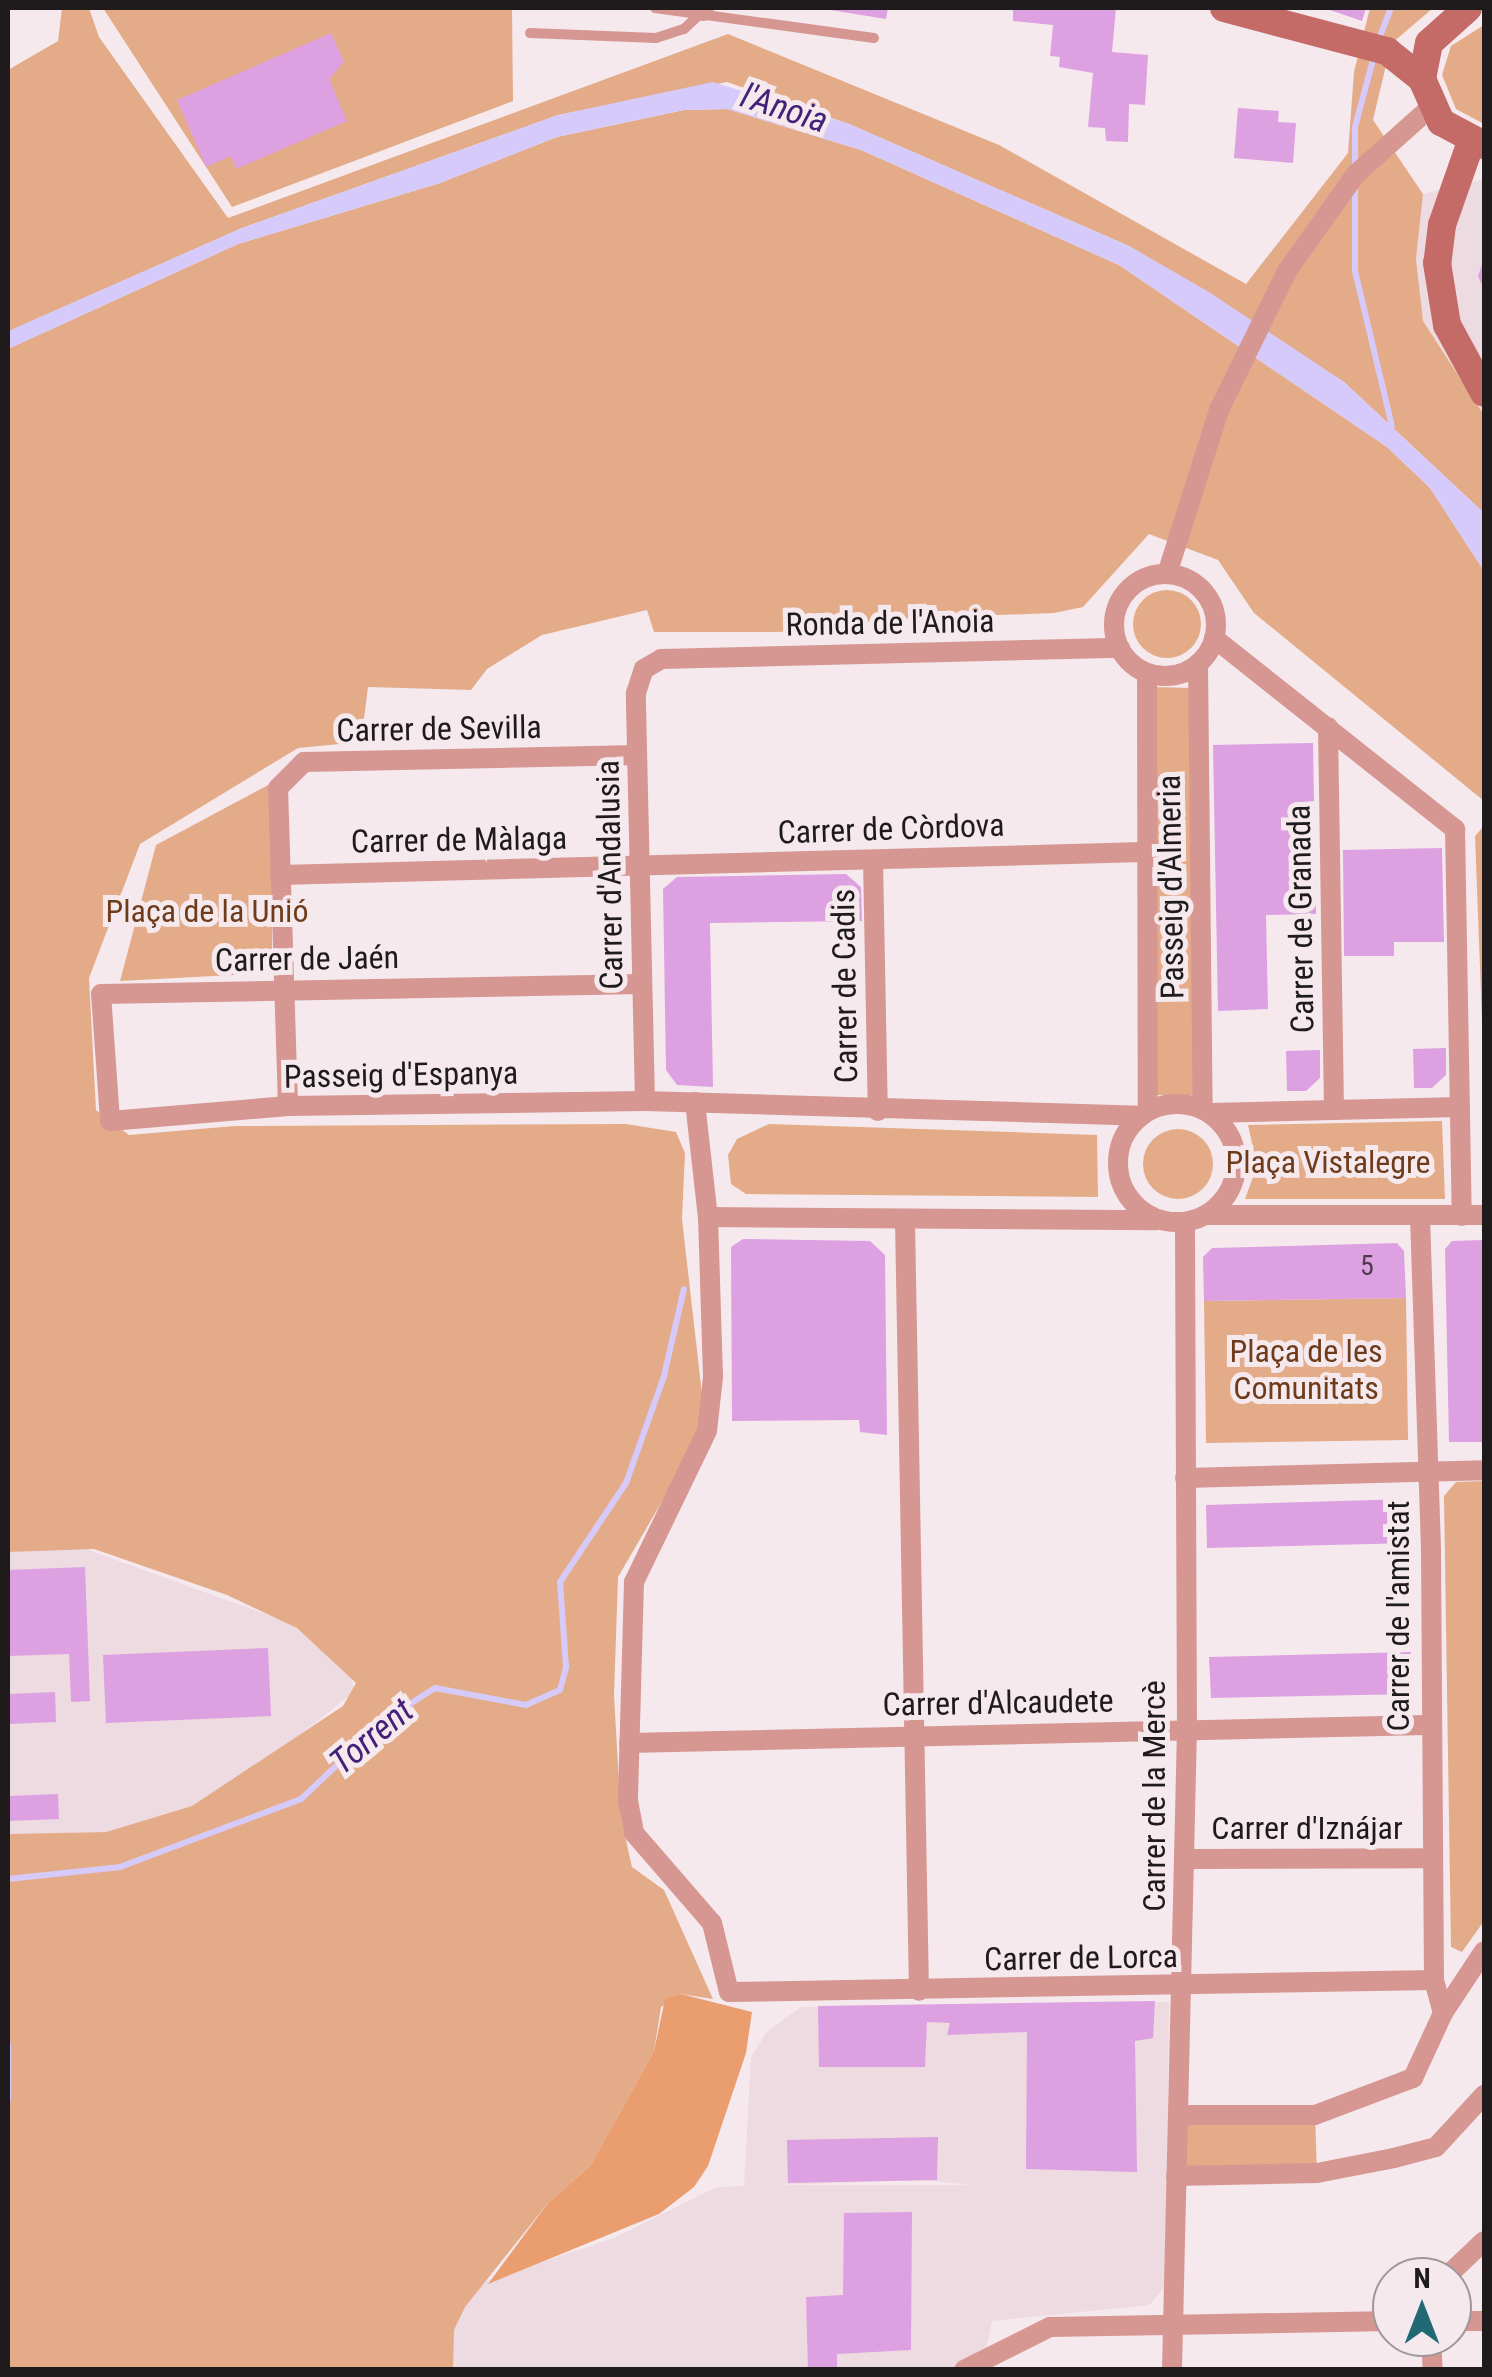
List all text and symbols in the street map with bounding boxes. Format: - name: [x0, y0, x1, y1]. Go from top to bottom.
- water label: l'Anoia: [735, 75, 833, 143]
- street label: Ronda de l'Anoia: [785, 602, 995, 644]
- street label: Carrer de Sevilla: [336, 708, 542, 750]
- street label: Carrer d'Andalusia: [589, 760, 631, 990]
- street label: Passeig d'Almeria: [1150, 774, 1192, 1000]
- street label: Carrer de Granada: [1280, 804, 1322, 1034]
- street label: Carrer de Còrdova: [777, 806, 1005, 852]
- street label: Carrer de Màlaga: [351, 819, 567, 861]
- street label: Carrer de Cadis: [824, 889, 866, 1083]
- park label: Plaça de la Unió: [106, 892, 308, 930]
- street label: Carrer de Jaén: [215, 938, 399, 980]
- street label: Passeig d'Espanya: [283, 1054, 519, 1096]
- park label: Plaça Vistalegre: [1225, 1143, 1431, 1181]
- house number: 5: [1360, 1249, 1374, 1283]
- park label: Plaça de les Comunitats: [1229, 1333, 1383, 1408]
- street label: Carrer de l'amistat: [1379, 1501, 1417, 1731]
- street label: Carrer de la Mercè: [1135, 1680, 1173, 1912]
- street label: Carrer d'Alcaudete: [882, 1682, 1114, 1724]
- water label: Torrent: [322, 1690, 422, 1784]
- street label: Carrer d'Iznájar: [1211, 1809, 1403, 1847]
- street label: Carrer de Lorca: [984, 1937, 1178, 1979]
- north arrow: [1372, 2257, 1472, 2357]
- text: N: [1413, 2262, 1431, 2295]

